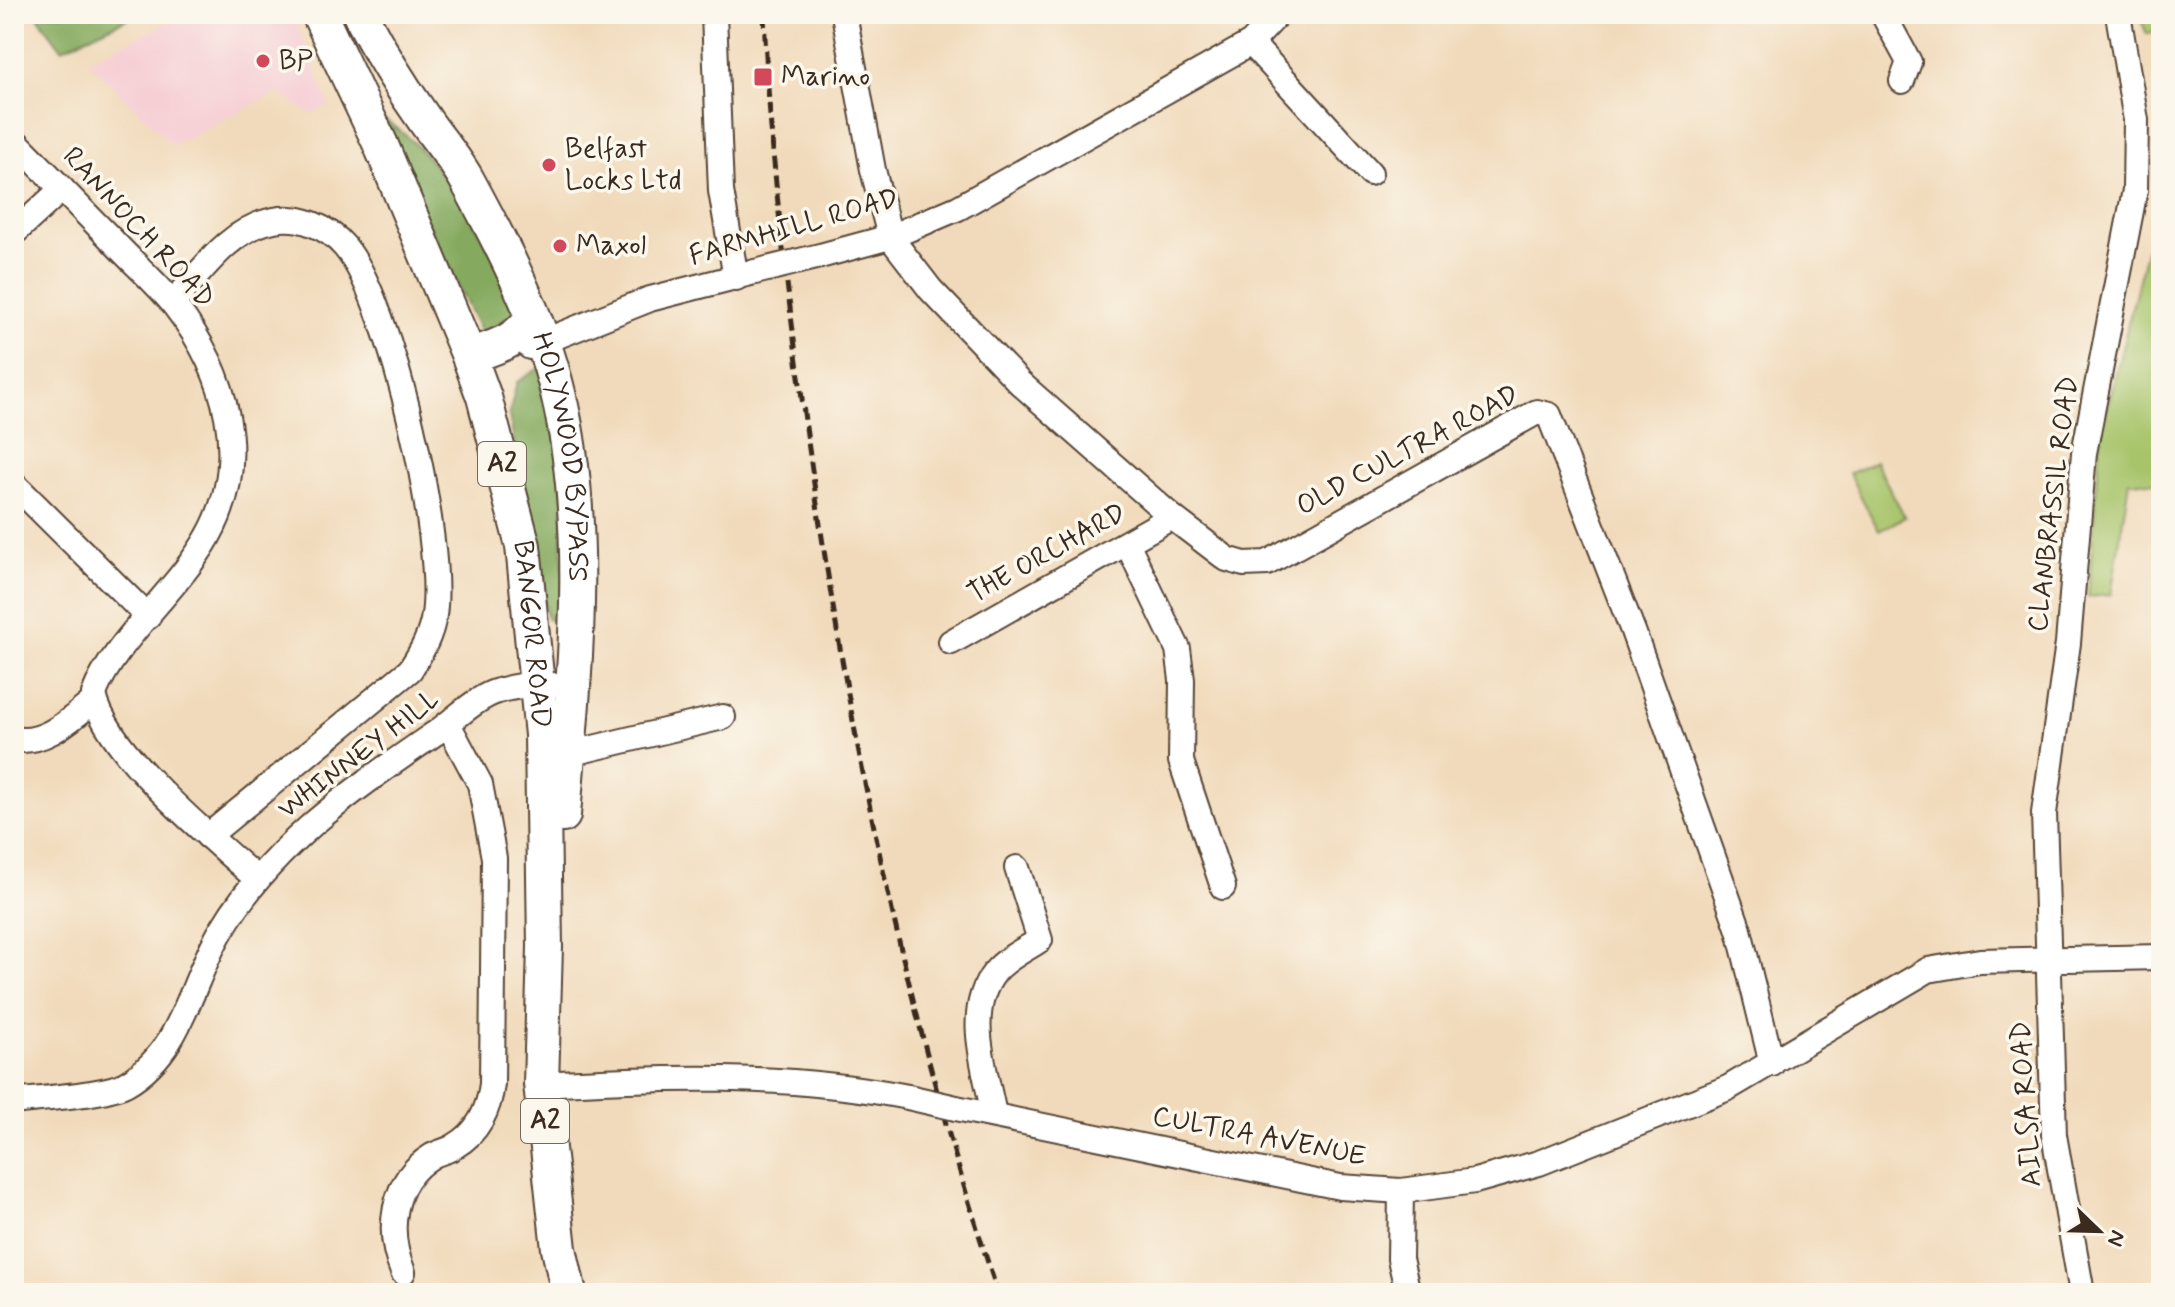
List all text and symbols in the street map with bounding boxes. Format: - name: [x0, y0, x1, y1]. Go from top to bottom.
- place label: BP: [279, 43, 313, 80]
- marker: BP: [254, 52, 272, 70]
- place label: Marino: [781, 59, 870, 96]
- marker: Marino: [752, 66, 774, 88]
- place label: Belfast Locks Ltd: [565, 131, 681, 200]
- street label: RANNOCH ROAD: [54, 139, 222, 317]
- marker: Belfast Locks Ltd: [540, 156, 558, 174]
- street label: FARMHILL ROAD: [685, 180, 903, 276]
- place label: Maxol: [576, 228, 646, 265]
- marker: Maxol: [551, 237, 569, 255]
- street label: HOLYWOOD BYPASS: [522, 327, 596, 582]
- street label: CLANBRASSIL ROAD: [2020, 374, 2088, 634]
- street label: OLD CULTRA ROAD: [1290, 377, 1526, 525]
- road number: A2: [478, 442, 526, 486]
- street label: THE ORCHARD: [961, 495, 1133, 613]
- street label: BANGOR ROAD: [504, 539, 560, 730]
- street label: WHINNEY HILL: [271, 682, 447, 828]
- street label: AILSA ROAD: [2003, 1020, 2051, 1188]
- street label: CULTRA AVENUE: [1149, 1098, 1369, 1176]
- road number: A2: [521, 1099, 569, 1143]
- north arrow: [2059, 1191, 2139, 1271]
- text: N: [2100, 1226, 2131, 1250]

